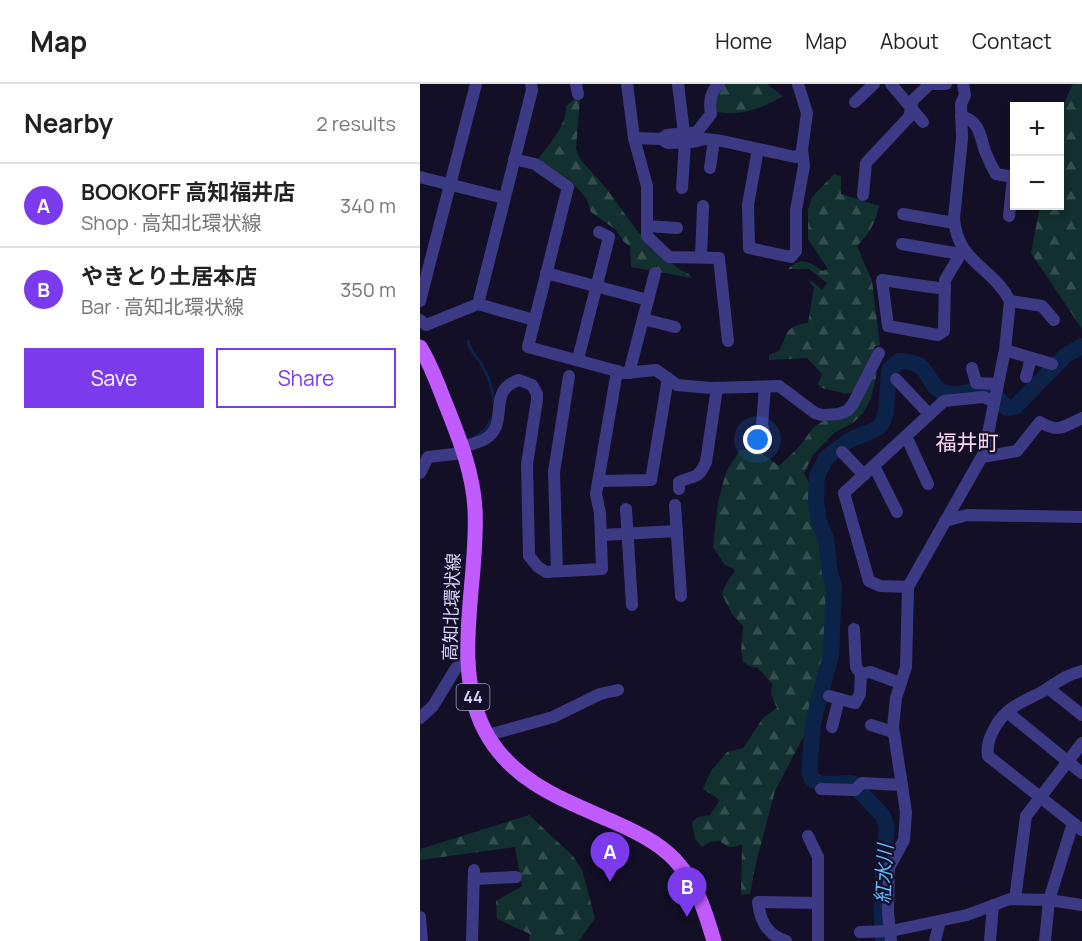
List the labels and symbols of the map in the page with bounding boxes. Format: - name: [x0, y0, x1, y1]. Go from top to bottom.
- your location: [743, 425, 772, 454]
- district label: 福井町: [936, 428, 999, 456]
- street label: 高知北環状線: [437, 553, 465, 661]
- road number: 44: [456, 684, 490, 710]
- pin: A: [590, 832, 630, 882]
- water label: 紅水川: [868, 841, 899, 905]
- pin: B: [668, 868, 706, 917]

